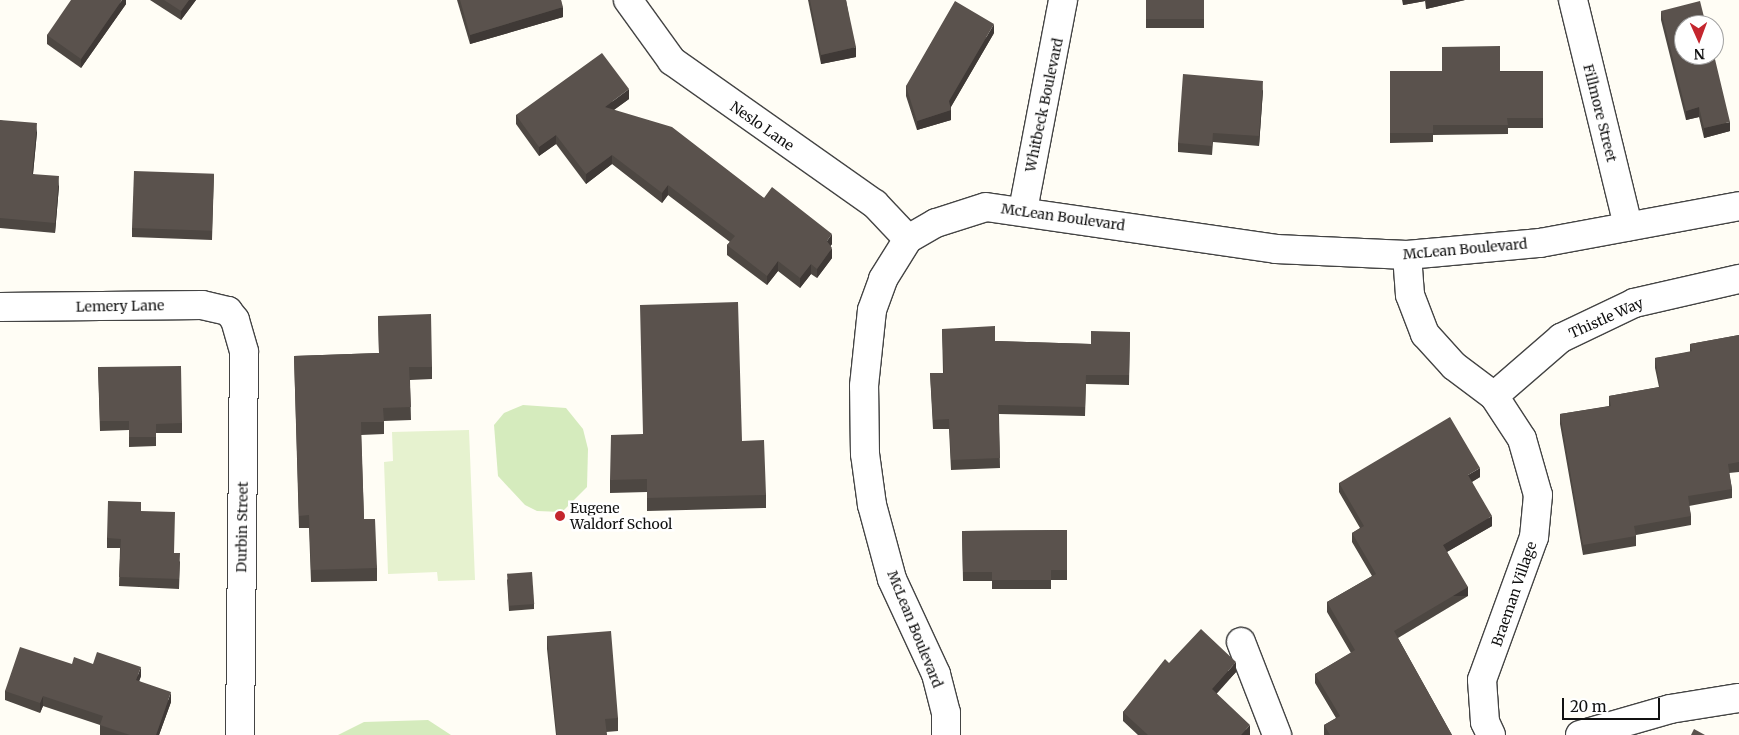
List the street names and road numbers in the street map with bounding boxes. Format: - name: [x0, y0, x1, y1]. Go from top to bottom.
- street label: Whitbeck Boulevard: [1022, 36, 1066, 174]
- street label: Fillmore Street: [1580, 62, 1620, 164]
- street label: Neslo Lane: [727, 98, 797, 154]
- street label: McLean Boulevard: [1000, 200, 1126, 234]
- street label: McLean Boulevard: [1402, 235, 1528, 263]
- street label: Thistle Way: [1566, 294, 1646, 342]
- street label: Lemery Lane: [76, 297, 164, 315]
- street label: Durbin Street: [233, 481, 251, 573]
- street label: Braeman Village: [1488, 539, 1540, 649]
- street label: McLean Boulevard: [884, 568, 946, 690]

